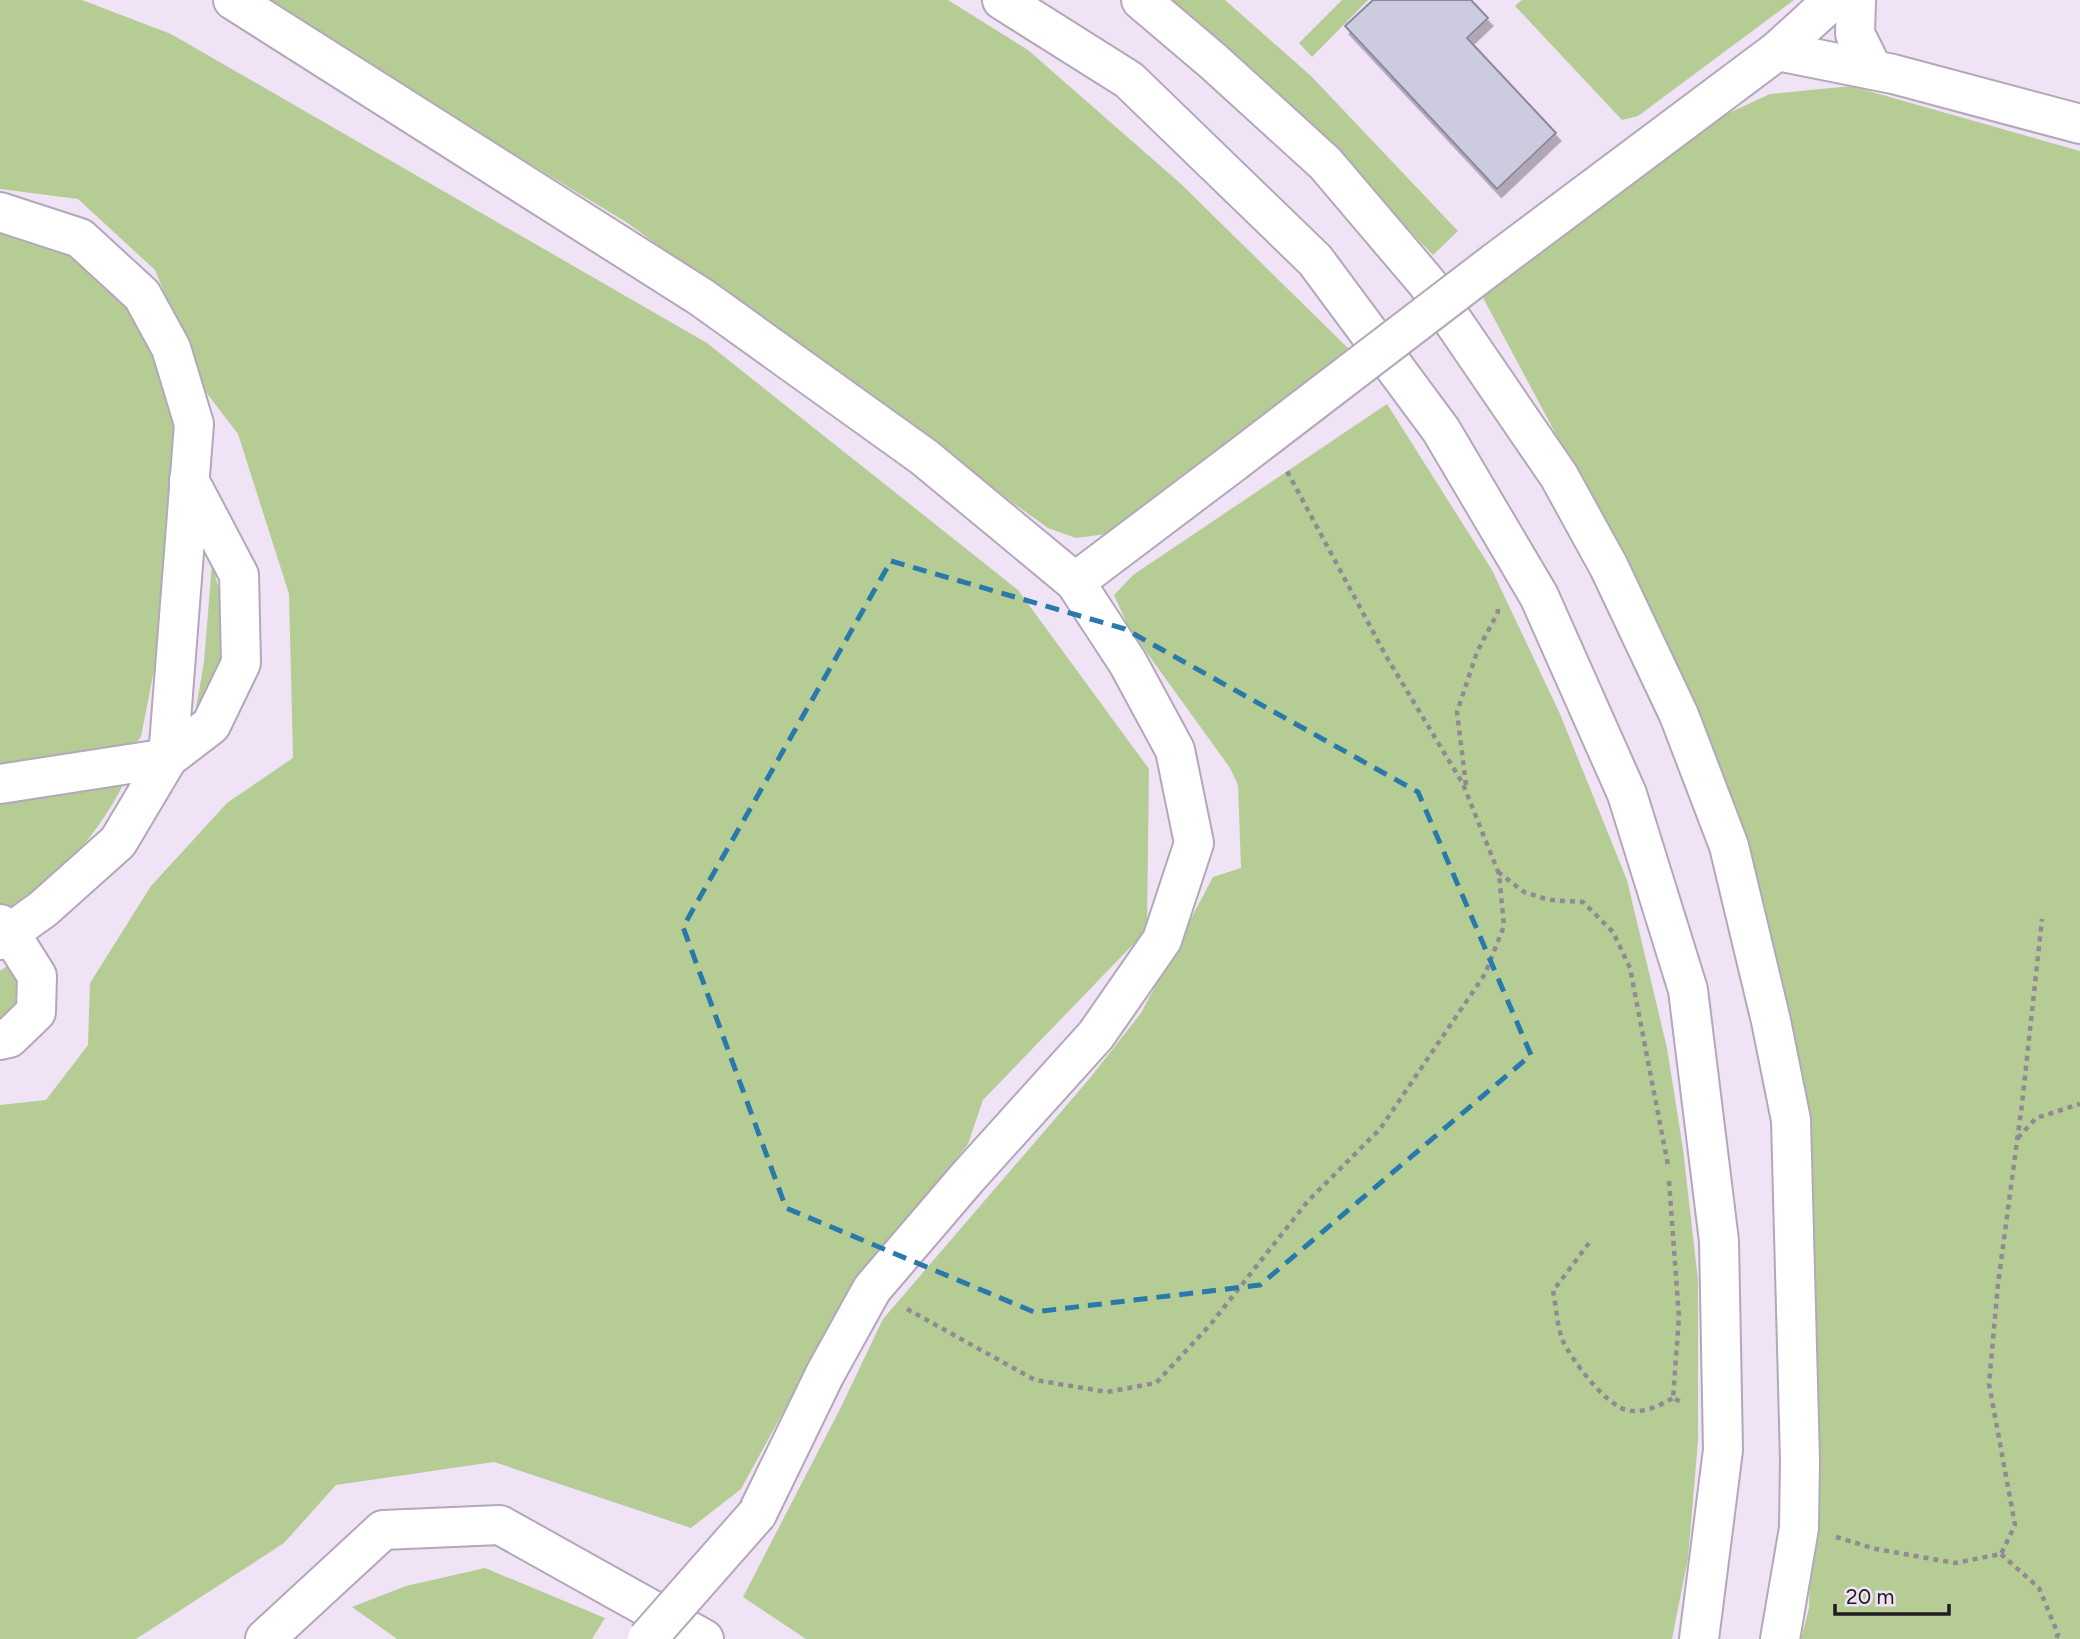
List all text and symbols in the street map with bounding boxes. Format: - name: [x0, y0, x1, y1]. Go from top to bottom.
- scale bar: [1835, 1572, 1949, 1616]
- text: 20 m: [1846, 1584, 1894, 1609]

